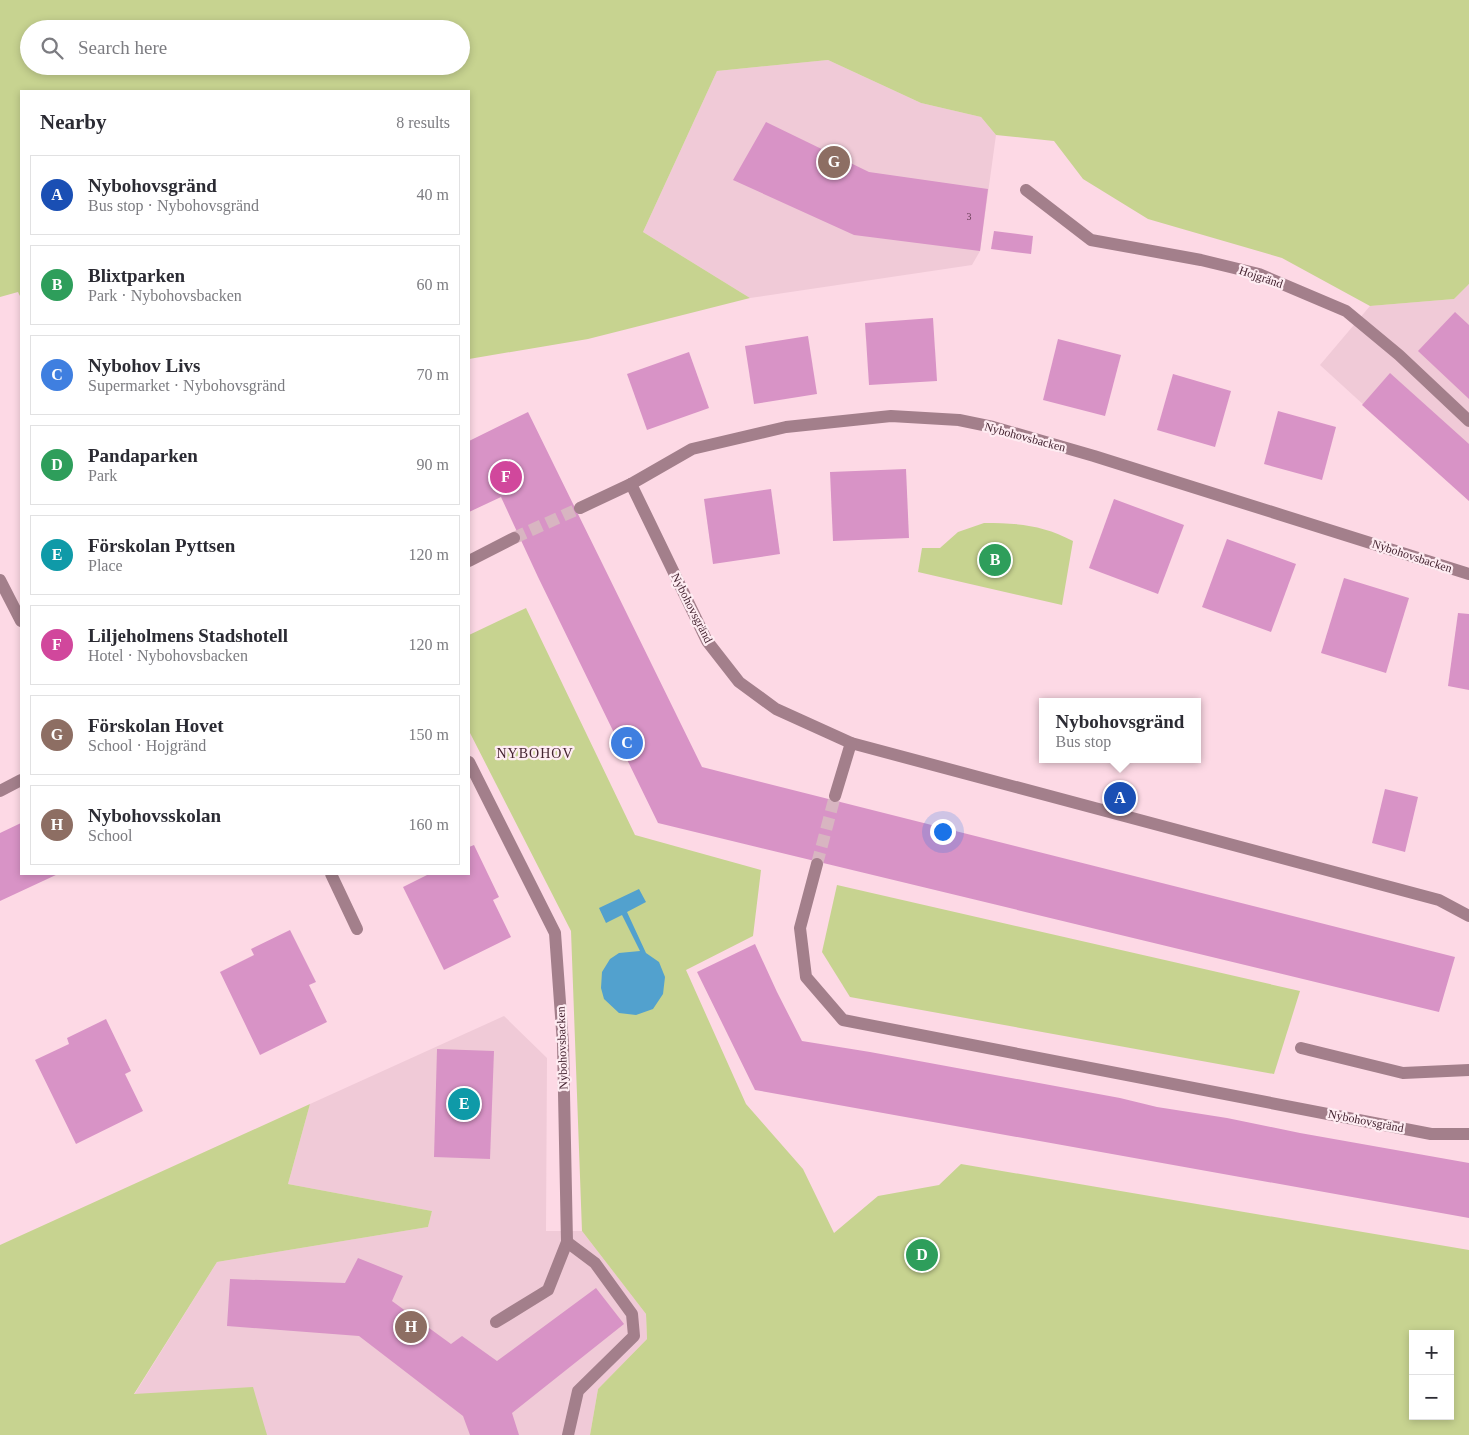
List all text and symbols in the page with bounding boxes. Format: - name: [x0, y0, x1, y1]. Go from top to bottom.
- search box: [20, 20, 470, 75]
- icon: search: [38, 34, 66, 62]
- text: Search here: [78, 37, 167, 58]
- text: Nearby: [40, 110, 107, 134]
- text: 8 results: [396, 114, 450, 131]
- pin: G: [818, 143, 850, 181]
- text: Nybohovsgränd: [88, 175, 217, 196]
- text: A: [51, 186, 63, 203]
- text: 40 m: [417, 186, 449, 203]
- text: Bus stop · Nybohovsgränd: [88, 197, 259, 214]
- house number: 3: [967, 211, 972, 222]
- street label: Hojgränd: [1237, 263, 1285, 291]
- text: Blixtparken: [88, 265, 185, 286]
- text: B: [52, 276, 62, 293]
- text: 60 m: [417, 276, 449, 293]
- text: Park · Nybohovsbacken: [88, 287, 242, 304]
- text: Nybohov Livs: [88, 355, 200, 376]
- text: C: [51, 366, 63, 383]
- text: 70 m: [417, 366, 449, 383]
- text: Supermarket · Nybohovsgränd: [88, 377, 285, 394]
- street label: Nybohovsbacken: [983, 419, 1067, 455]
- text: Pandaparken: [88, 445, 198, 466]
- text: D: [51, 456, 63, 473]
- text: 90 m: [417, 456, 449, 473]
- pin: F: [490, 458, 522, 496]
- text: Park: [88, 467, 117, 484]
- text: Förskolan Pyttsen: [88, 535, 235, 556]
- street label: Nybohovsbacken: [1370, 536, 1454, 576]
- pin: B: [979, 541, 1011, 579]
- text: E: [52, 546, 62, 563]
- text: 120 m: [409, 546, 449, 563]
- text: Place: [88, 557, 123, 574]
- street label: Nybohovsgränd: [668, 571, 716, 645]
- text: Liljeholmens Stadshotell: [88, 625, 288, 646]
- text: F: [52, 636, 62, 653]
- text: 120 m: [409, 636, 449, 653]
- text: Hotel · Nybohovsbacken: [88, 647, 248, 664]
- popup: [1039, 698, 1201, 763]
- text: Nybohovsgränd: [1056, 711, 1184, 732]
- text: Förskolan Hovet: [88, 715, 224, 736]
- pin: C: [611, 724, 643, 762]
- text: G: [51, 726, 63, 743]
- text: 150 m: [409, 726, 449, 743]
- text: Bus stop: [1056, 733, 1111, 750]
- text: School · Hojgränd: [88, 737, 206, 754]
- district label: NYBOHOV: [497, 746, 574, 761]
- pin: A: [1104, 779, 1136, 817]
- text: Nybohovsskolan: [88, 805, 221, 826]
- text: H: [51, 816, 63, 833]
- text: 160 m: [409, 816, 449, 833]
- your location: [930, 819, 956, 845]
- text: School: [88, 827, 132, 844]
- street label: Nybohovsbacken: [554, 1006, 570, 1090]
- pin: E: [448, 1085, 480, 1123]
- street label: Nybohovsgränd: [1327, 1107, 1405, 1135]
- pin: D: [906, 1236, 938, 1274]
- pin: H: [395, 1308, 427, 1346]
- map controls: [1409, 1330, 1454, 1420]
- button: +: [1409, 1330, 1454, 1375]
- button: −: [1409, 1375, 1454, 1420]

